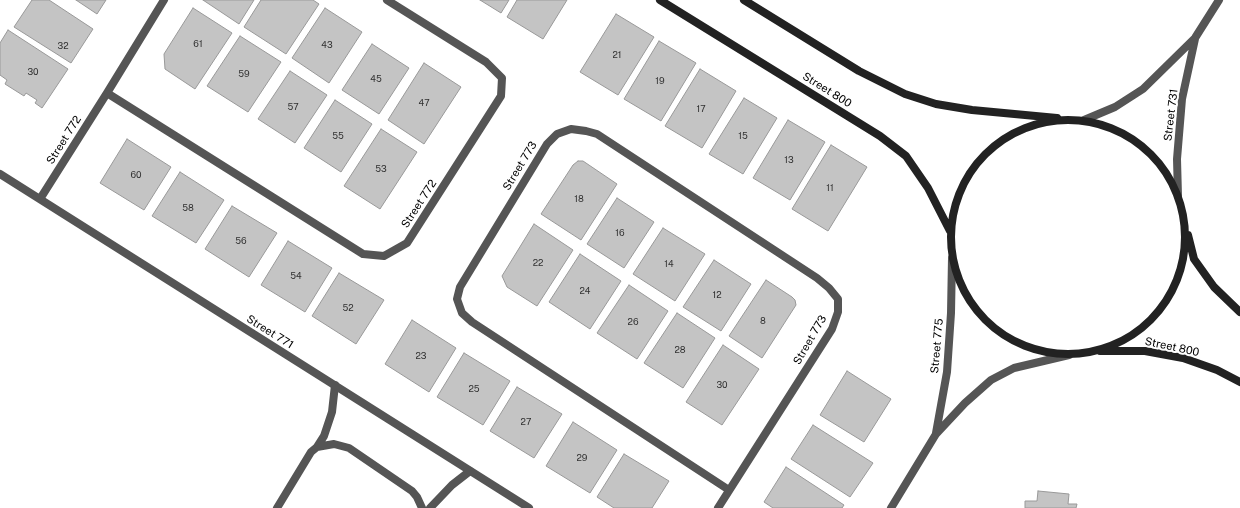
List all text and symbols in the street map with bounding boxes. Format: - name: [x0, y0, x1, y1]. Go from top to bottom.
- house number: 61: [193, 39, 203, 49]
- house number: 43: [321, 40, 333, 50]
- house number: 32: [57, 41, 69, 51]
- house number: 21: [612, 50, 622, 60]
- house number: 30: [27, 67, 39, 77]
- house number: 59: [238, 69, 250, 79]
- street label: Street 800: [800, 70, 854, 110]
- house number: 45: [370, 74, 382, 84]
- house number: 19: [655, 76, 665, 86]
- street label: Street 731: [1161, 88, 1181, 142]
- house number: 47: [418, 98, 430, 108]
- house number: 57: [287, 102, 299, 112]
- house number: 17: [696, 104, 706, 114]
- street label: Street 772: [44, 113, 84, 167]
- house number: 55: [332, 131, 344, 141]
- house number: 15: [738, 131, 748, 141]
- street label: Street 773: [500, 139, 540, 193]
- house number: 13: [784, 155, 794, 165]
- house number: 53: [375, 164, 387, 174]
- house number: 60: [130, 170, 142, 180]
- street label: Street 772: [399, 177, 439, 231]
- house number: 11: [826, 183, 834, 193]
- house number: 18: [574, 194, 584, 204]
- house number: 58: [182, 203, 194, 213]
- house number: 16: [615, 228, 625, 238]
- house number: 56: [235, 236, 247, 246]
- house number: 22: [533, 258, 543, 268]
- house number: 14: [664, 259, 674, 269]
- house number: 54: [290, 271, 302, 281]
- house number: 24: [579, 286, 591, 296]
- house number: 12: [712, 290, 722, 300]
- house number: 52: [342, 303, 354, 313]
- street label: Street 771: [244, 312, 296, 352]
- street label: Street 773: [791, 313, 829, 367]
- house number: 8: [760, 316, 766, 326]
- house number: 26: [628, 317, 638, 327]
- street label: Street 775: [928, 318, 946, 374]
- street label: Street 800: [1144, 335, 1200, 359]
- house number: 28: [674, 345, 686, 355]
- house number: 23: [415, 351, 427, 361]
- house number: 30: [716, 380, 728, 390]
- house number: 25: [468, 384, 480, 394]
- house number: 27: [521, 417, 531, 427]
- house number: 29: [577, 453, 587, 463]

